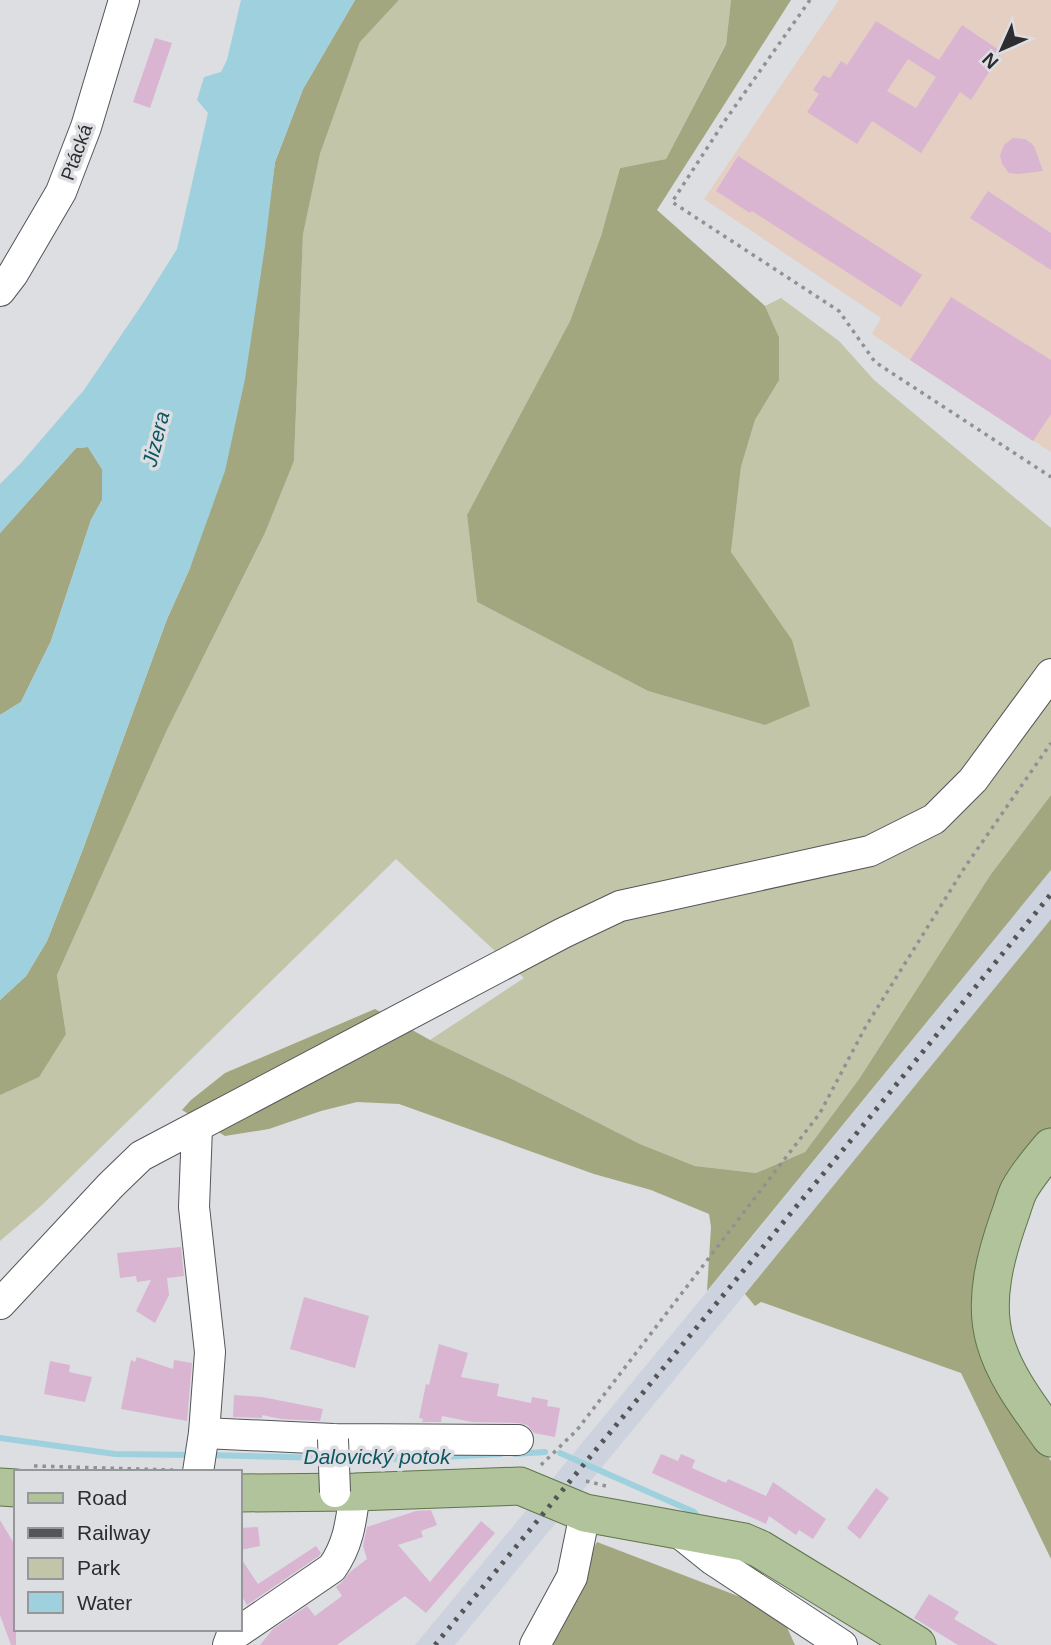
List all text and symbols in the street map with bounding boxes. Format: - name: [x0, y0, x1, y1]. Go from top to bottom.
- north arrow: [967, 14, 1037, 84]
- text: N: [978, 48, 1003, 73]
- street label: Ptácká: [57, 121, 96, 183]
- water label: Jizera: [137, 409, 173, 470]
- water label: Dalovický potok: [303, 1445, 452, 1468]
- legend: [14, 1470, 242, 1631]
- text: Road: [77, 1486, 127, 1509]
- text: Railway: [77, 1521, 151, 1544]
- text: Park: [77, 1556, 121, 1579]
- text: Water: [77, 1591, 132, 1614]

